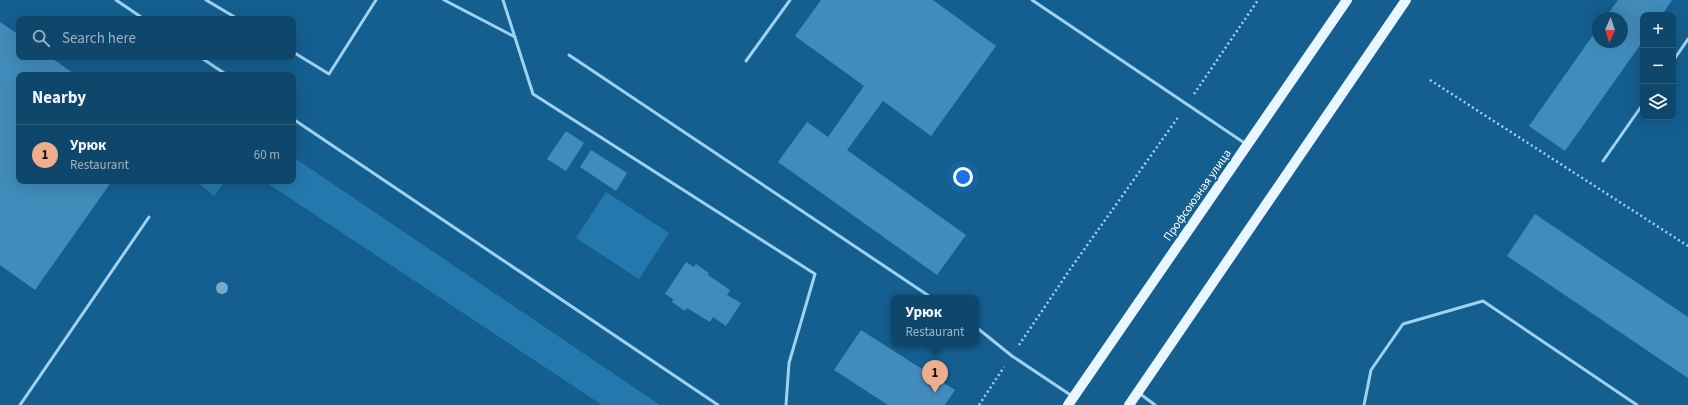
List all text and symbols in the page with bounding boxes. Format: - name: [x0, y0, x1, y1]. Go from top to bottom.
- north arrow: [1592, 12, 1628, 48]
- map controls: [1640, 12, 1676, 120]
- button: +: [1640, 12, 1676, 48]
- search box: [16, 16, 296, 60]
- icon: search: [30, 27, 52, 49]
- text: Search here: [62, 28, 136, 49]
- button: −: [1640, 48, 1676, 84]
- button: layers: [1640, 84, 1676, 120]
- text: Nearby: [32, 86, 86, 110]
- text: Урюк: [70, 135, 106, 156]
- text: 1: [42, 146, 48, 164]
- text: 60 m: [254, 146, 280, 164]
- street label: Профсоюзная улица: [1159, 146, 1235, 245]
- text: Restaurant: [70, 156, 129, 174]
- your location: [953, 167, 973, 187]
- popup: [891, 295, 979, 347]
- text: Урюк: [906, 302, 942, 323]
- text: Restaurant: [906, 323, 964, 341]
- pin: 1: [922, 360, 948, 393]

